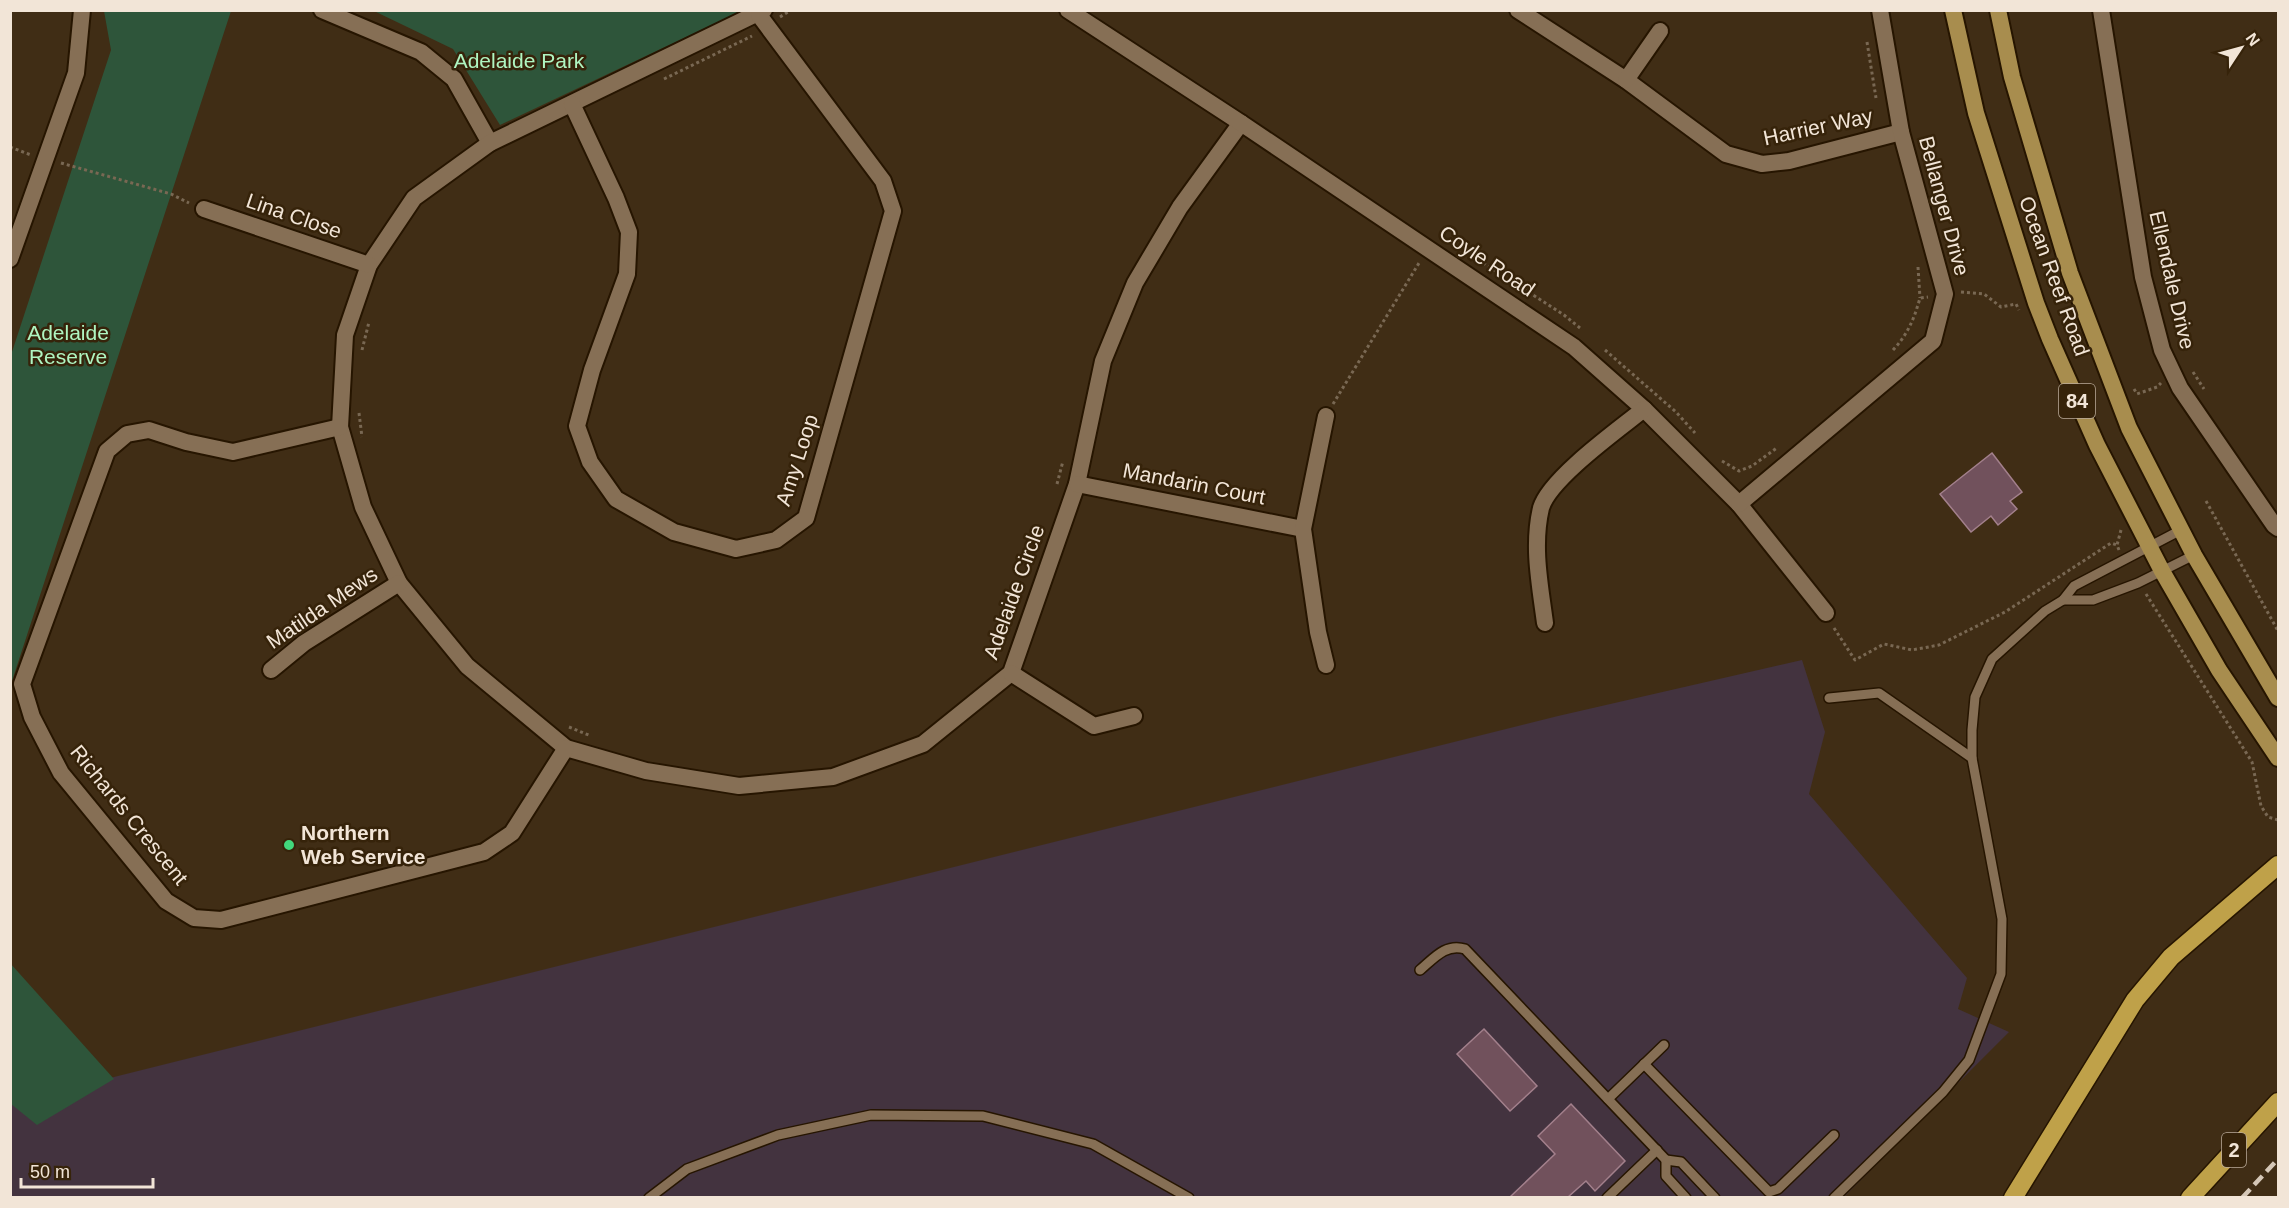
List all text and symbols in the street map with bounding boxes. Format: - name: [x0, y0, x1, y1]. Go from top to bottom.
- north arrow: [2211, 18, 2271, 78]
- text: N: [2242, 30, 2263, 49]
- park label: Adelaide Park: [454, 49, 585, 72]
- street label: Harrier Way: [1761, 104, 1875, 149]
- street label: Bellanger Drive: [1915, 134, 1974, 278]
- street label: Lina Close: [244, 189, 345, 243]
- street label: Ocean Reef Road: [2015, 193, 2094, 359]
- street label: Ellendale Drive: [2145, 208, 2200, 351]
- street label: Coyle Road: [1435, 220, 1539, 301]
- park label: Adelaide Reserve: [27, 321, 109, 368]
- road number: 84: [2059, 384, 2095, 418]
- street label: Amy Loop: [771, 411, 822, 508]
- street label: Mandarin Court: [1121, 458, 1267, 509]
- street label: Adelaide Circle: [979, 522, 1048, 662]
- street label: Matilda Mews: [262, 562, 381, 653]
- street label: Richards Crescent: [66, 740, 193, 889]
- place label: Northern Web Service: [301, 821, 426, 868]
- marker: Northern Web Service: [282, 838, 296, 852]
- road number: 2: [2222, 1133, 2246, 1167]
- scale bar: [21, 1151, 153, 1189]
- text: 50 m: [30, 1162, 70, 1182]

